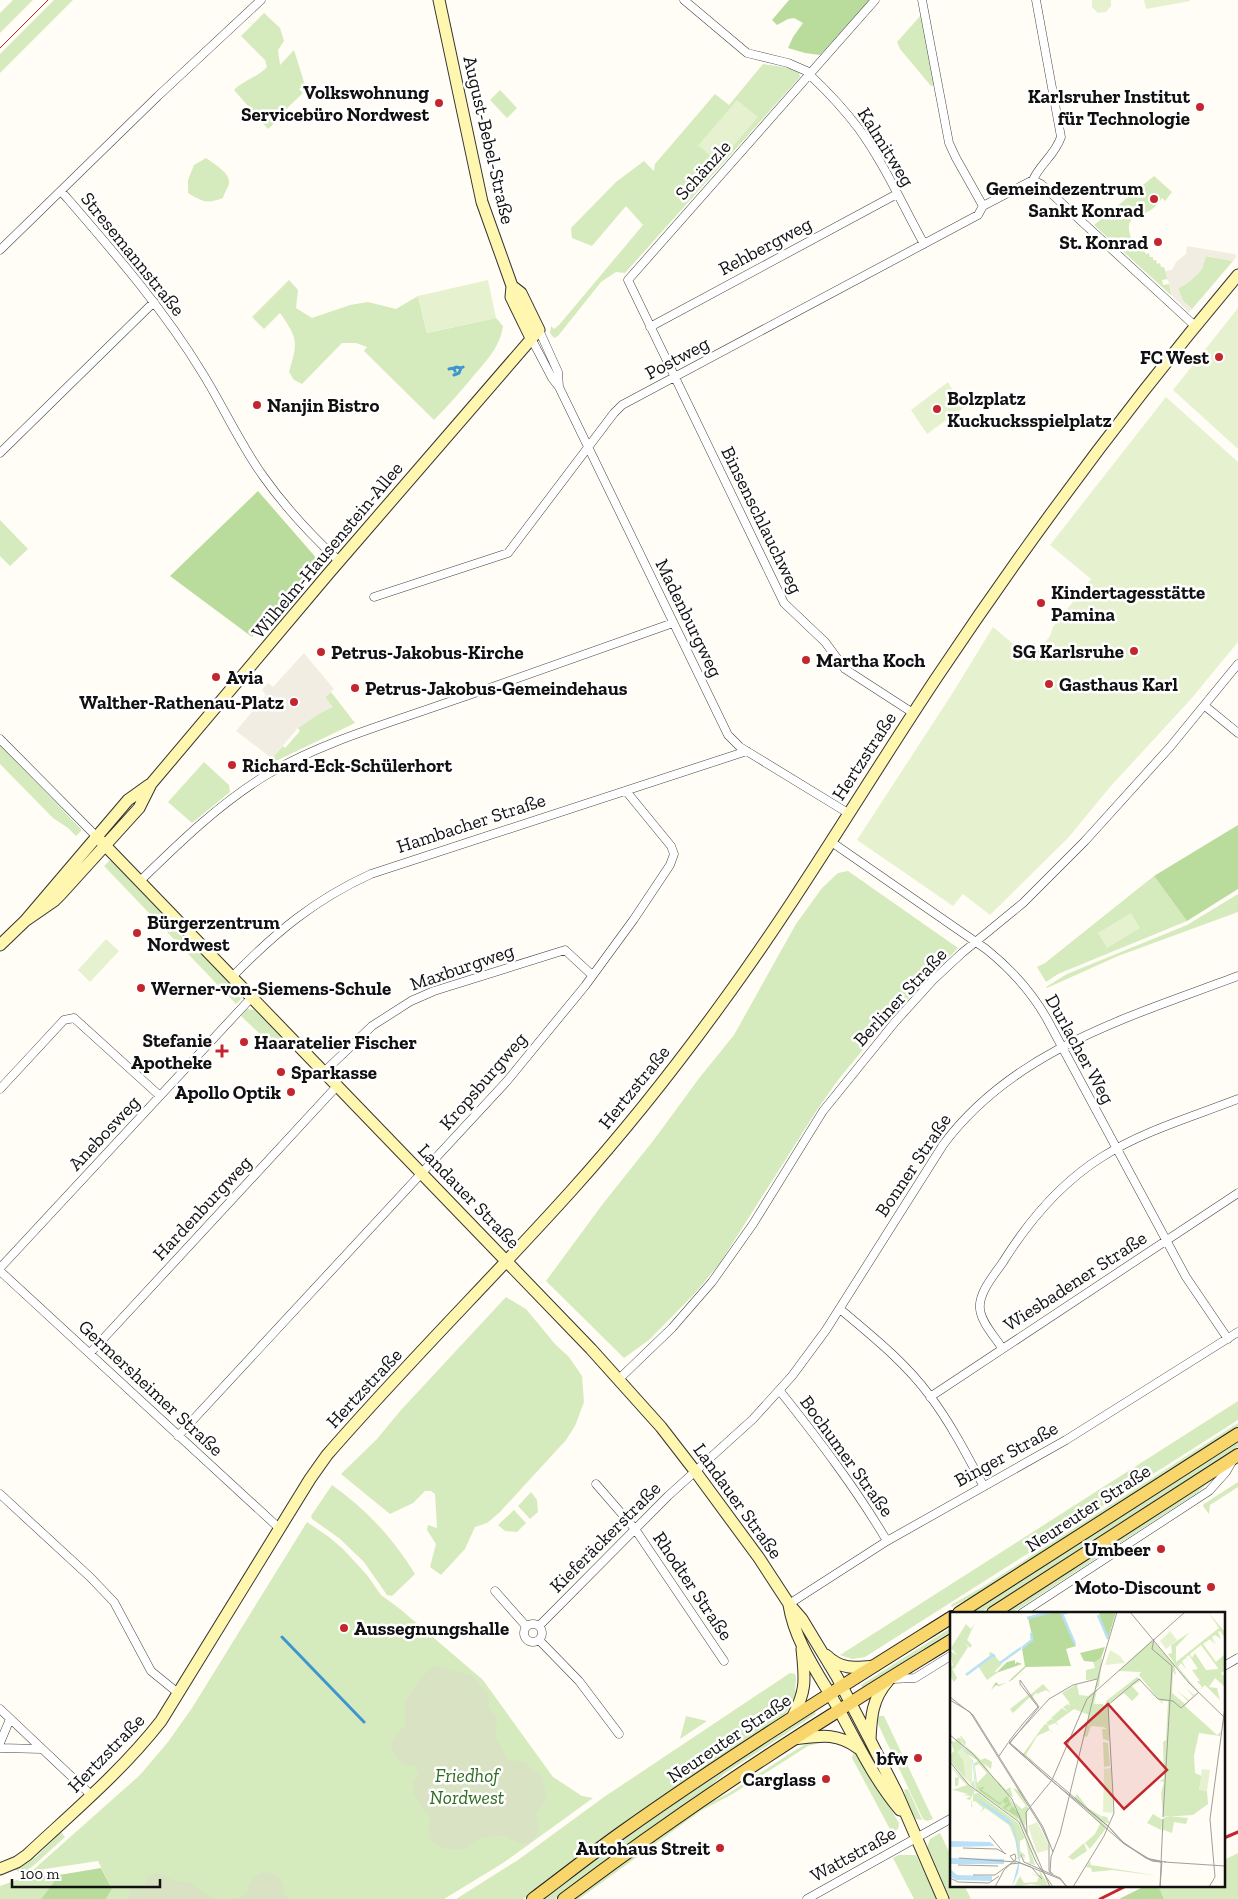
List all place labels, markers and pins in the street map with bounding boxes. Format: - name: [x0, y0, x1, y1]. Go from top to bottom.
- place label: Volkswohnung Servicebüro Nordwest: [241, 81, 429, 126]
- place label: Karlsruher Institut für Technologie: [1028, 85, 1190, 130]
- marker: Volkswohnung Servicebüro Nordwest: [433, 97, 445, 109]
- marker: Karlsruher Institut für Technologie: [1194, 101, 1206, 113]
- place label: Gemeindezentrum Sankt Konrad: [986, 177, 1144, 222]
- marker: Gemeindezentrum Sankt Konrad: [1148, 193, 1160, 205]
- place label: St. Konrad: [1059, 231, 1148, 254]
- marker: St. Konrad: [1152, 236, 1164, 248]
- place label: FC West: [1140, 346, 1209, 369]
- marker: FC West: [1213, 351, 1225, 363]
- place label: Bolzplatz Kuckucksspielplatz: [947, 387, 1112, 432]
- place label: Nanjin Bistro: [267, 394, 379, 417]
- marker: Nanjin Bistro: [251, 399, 263, 411]
- marker: Bolzplatz Kuckucksspielplatz: [931, 403, 943, 415]
- place label: Kindertagesstätte Pamina: [1051, 581, 1205, 626]
- marker: Kindertagesstätte Pamina: [1035, 597, 1047, 609]
- place label: SG Karlsruhe: [1012, 640, 1124, 663]
- place label: Petrus-Jakobus-Kirche: [331, 641, 524, 664]
- marker: SG Karlsruhe: [1128, 645, 1140, 657]
- marker: Petrus-Jakobus-Kirche: [315, 646, 327, 658]
- place label: Martha Koch: [816, 649, 925, 672]
- marker: Martha Koch: [800, 654, 812, 666]
- place label: Avia: [226, 666, 264, 689]
- marker: Avia: [210, 671, 222, 683]
- place label: Gasthaus Karl: [1059, 673, 1179, 696]
- place label: Petrus-Jakobus-Gemeindehaus: [365, 677, 628, 700]
- marker: Gasthaus Karl: [1043, 678, 1055, 690]
- marker: Petrus-Jakobus-Gemeindehaus: [349, 682, 361, 694]
- place label: Walther-Rathenau-Platz: [79, 691, 284, 714]
- marker: Walther-Rathenau-Platz: [288, 696, 300, 708]
- place label: Richard-Eck-Schülerhort: [242, 754, 452, 777]
- marker: Richard-Eck-Schülerhort: [226, 759, 238, 771]
- place label: Bürgerzentrum Nordwest: [147, 911, 280, 956]
- marker: Bürgerzentrum Nordwest: [131, 927, 143, 939]
- place label: Werner-von-Siemens-Schule: [151, 977, 391, 1000]
- marker: Werner-von-Siemens-Schule: [135, 982, 147, 994]
- place label: Stefanie Apotheke: [131, 1029, 212, 1074]
- place label: Haaratelier Fischer: [254, 1031, 418, 1054]
- marker: Haaratelier Fischer: [238, 1036, 250, 1048]
- marker: Stefanie Apotheke: [216, 1045, 228, 1057]
- place label: Sparkasse: [291, 1061, 377, 1084]
- marker: Sparkasse: [275, 1066, 287, 1078]
- place label: Apollo Optik: [175, 1081, 281, 1104]
- marker: Apollo Optik: [285, 1086, 297, 1098]
- place label: Umbeer: [1084, 1538, 1152, 1561]
- marker: Umbeer: [1155, 1543, 1167, 1555]
- place label: Moto-Discount: [1075, 1576, 1201, 1599]
- marker: Moto-Discount: [1205, 1581, 1217, 1593]
- place label: Aussegnungshalle: [354, 1617, 509, 1640]
- marker: Aussegnungshalle: [338, 1622, 350, 1634]
- place label: bfw: [876, 1747, 909, 1770]
- marker: bfw: [912, 1752, 924, 1764]
- place label: Carglass: [743, 1768, 816, 1791]
- marker: Carglass: [820, 1773, 832, 1785]
- place label: Autohaus Streit: [576, 1837, 710, 1860]
- marker: Autohaus Streit: [714, 1842, 726, 1854]

